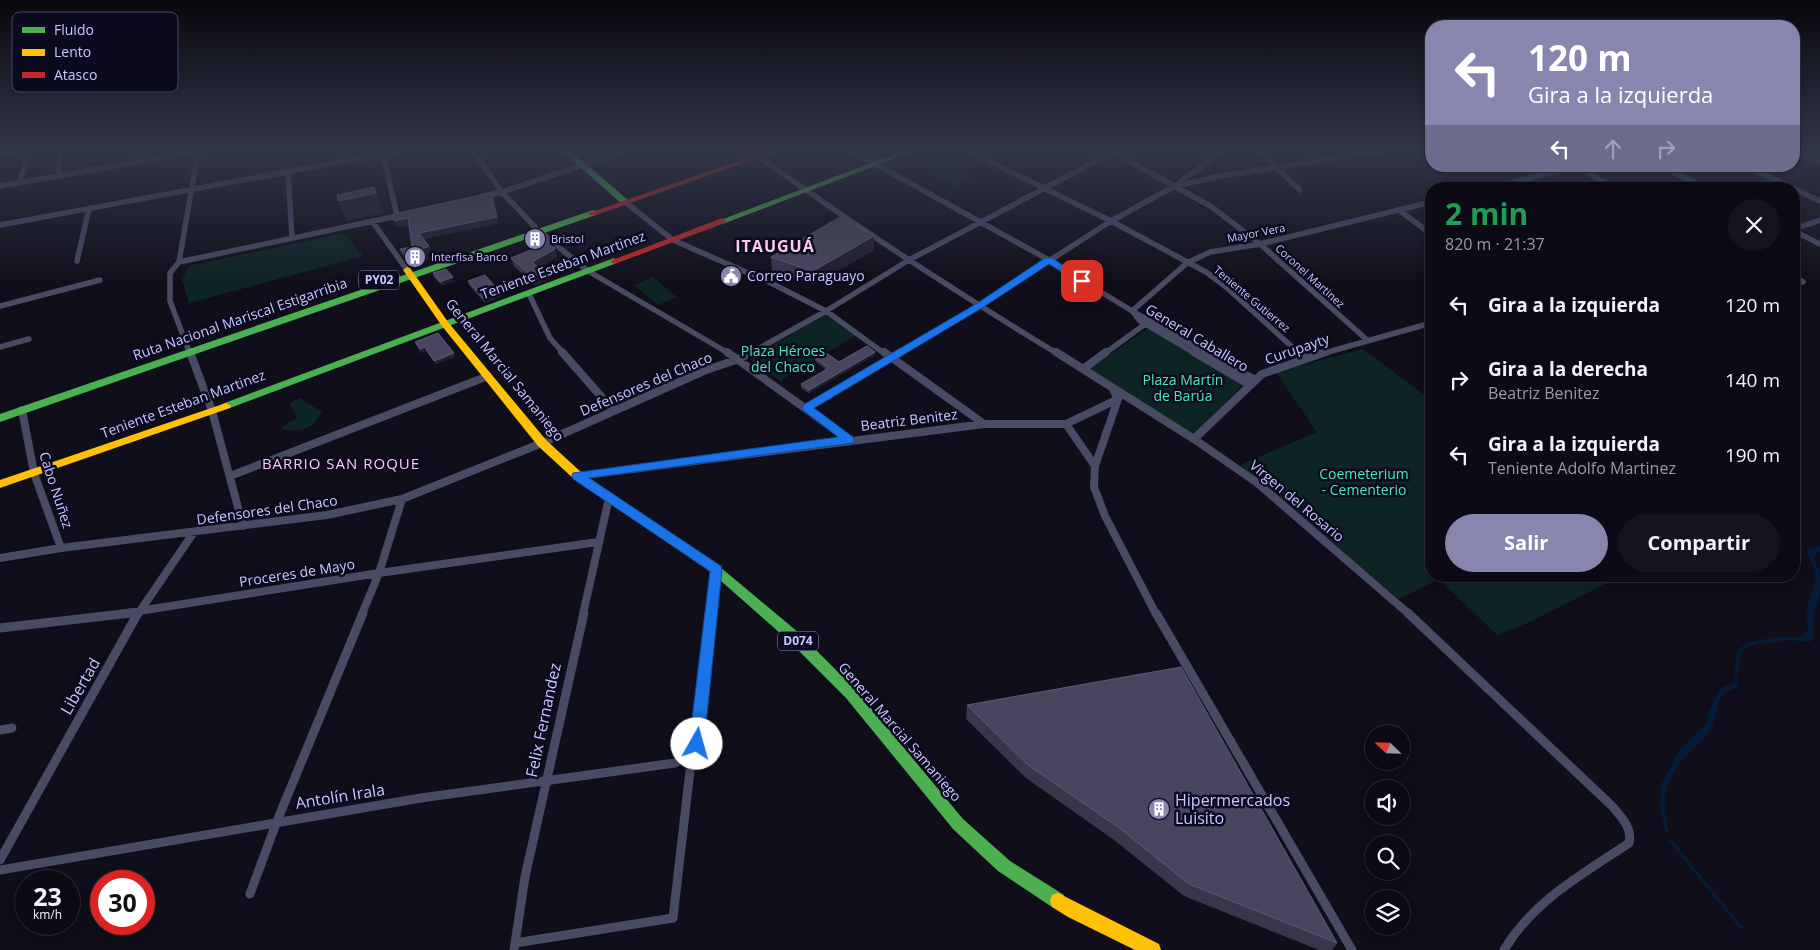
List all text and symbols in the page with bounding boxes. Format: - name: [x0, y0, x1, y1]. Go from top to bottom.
- legend: [12, 12, 178, 92]
- text: Fluido: [54, 20, 94, 39]
- text: 120 m: [1528, 34, 1632, 81]
- icon: left: [1445, 40, 1510, 105]
- text: Lento: [54, 42, 91, 61]
- text: Atasco: [54, 65, 97, 84]
- text: Gira a la izquierda: [1528, 79, 1713, 109]
- icon: left: [1546, 135, 1574, 163]
- icon: ahead: [1599, 135, 1627, 163]
- icon: right: [1652, 135, 1680, 163]
- text: 2 min: [1445, 193, 1528, 234]
- button: close: [1728, 199, 1780, 251]
- street label: Mayor Vera: [1226, 220, 1286, 245]
- street label: Teniente Esteban Martinez: [478, 226, 648, 303]
- building icon: Bristol: [523, 227, 547, 251]
- place label: Bristol: [551, 231, 584, 246]
- text: 820 m · 21:37: [1445, 233, 1545, 255]
- district label: ITAUGUÁ: [735, 235, 815, 257]
- street label: Coronel Martinez: [1272, 240, 1348, 311]
- building icon: Interfisa Banco: [403, 245, 427, 269]
- place label: Interfisa Banco: [431, 249, 508, 264]
- pin: [1061, 260, 1103, 302]
- street label: Teniente Gutierrez: [1211, 262, 1294, 335]
- public building icon: Correo Paraguayo: [719, 264, 743, 288]
- place label: Correo Paraguayo: [747, 266, 865, 285]
- icon: arrive: [1068, 267, 1096, 295]
- road number: PY02: [359, 270, 399, 290]
- street label: Ruta Nacional Mariscal Estigarribia: [130, 273, 349, 364]
- icon: left: [1445, 291, 1473, 319]
- text: Gira a la izquierda: [1488, 292, 1660, 318]
- text: 120 m: [1725, 292, 1780, 318]
- street label: General Marcial Samaniego: [442, 294, 569, 445]
- street label: General Caballero: [1142, 299, 1252, 376]
- street label: Curupayty: [1262, 328, 1333, 368]
- park label: Plaza Héroes del Chaco: [741, 341, 826, 376]
- street label: Defensores del Chaco: [577, 347, 715, 420]
- text: Gira a la derecha: [1488, 356, 1648, 382]
- street label: Teniente Esteban Martinez: [98, 365, 268, 442]
- icon: right: [1445, 366, 1473, 394]
- text: 140 m: [1725, 367, 1780, 393]
- park label: Plaza Martín de Barúa: [1143, 370, 1223, 405]
- text: Beatriz Benitez: [1488, 382, 1600, 404]
- street label: Beatriz Benitez: [859, 404, 959, 435]
- text: Gira a la izquierda: [1488, 431, 1660, 457]
- icon: left: [1445, 441, 1473, 469]
- text: 190 m: [1725, 442, 1780, 468]
- street label: Cabo Nuñez: [35, 449, 78, 531]
- district label: BARRIO SAN ROQUE: [262, 453, 420, 473]
- street label: Virgen del Rosario: [1246, 455, 1349, 546]
- text: Teniente Adolfo Martinez: [1488, 457, 1676, 479]
- park label: Coemeterium - Cementerio: [1319, 464, 1409, 499]
- street label: Defensores del Chaco: [195, 490, 339, 529]
- button: Salir: [1445, 514, 1608, 572]
- button: Compartir: [1618, 514, 1780, 572]
- street label: Proceres de Mayo: [238, 554, 356, 591]
- road number: D074: [778, 631, 818, 650]
- street label: Libertad: [55, 654, 105, 718]
- street label: General Marcial Samaniego: [835, 658, 966, 805]
- street label: Felix Fernandez: [520, 661, 566, 779]
- position arrow: [670, 717, 722, 769]
- north arrow: [1365, 725, 1410, 770]
- map controls: [1365, 725, 1410, 935]
- street label: Antolín Irala: [294, 778, 386, 814]
- button: sound: [1365, 780, 1410, 825]
- place label: Hipermercados Luisito: [1175, 789, 1290, 829]
- building icon: Hipermercados Luisito: [1147, 797, 1171, 821]
- button: search: [1365, 835, 1410, 880]
- speed limit sign: 30: [90, 870, 155, 935]
- text: 23: [33, 879, 62, 913]
- button: layers: [1365, 890, 1410, 935]
- text: km/h: [33, 906, 62, 923]

